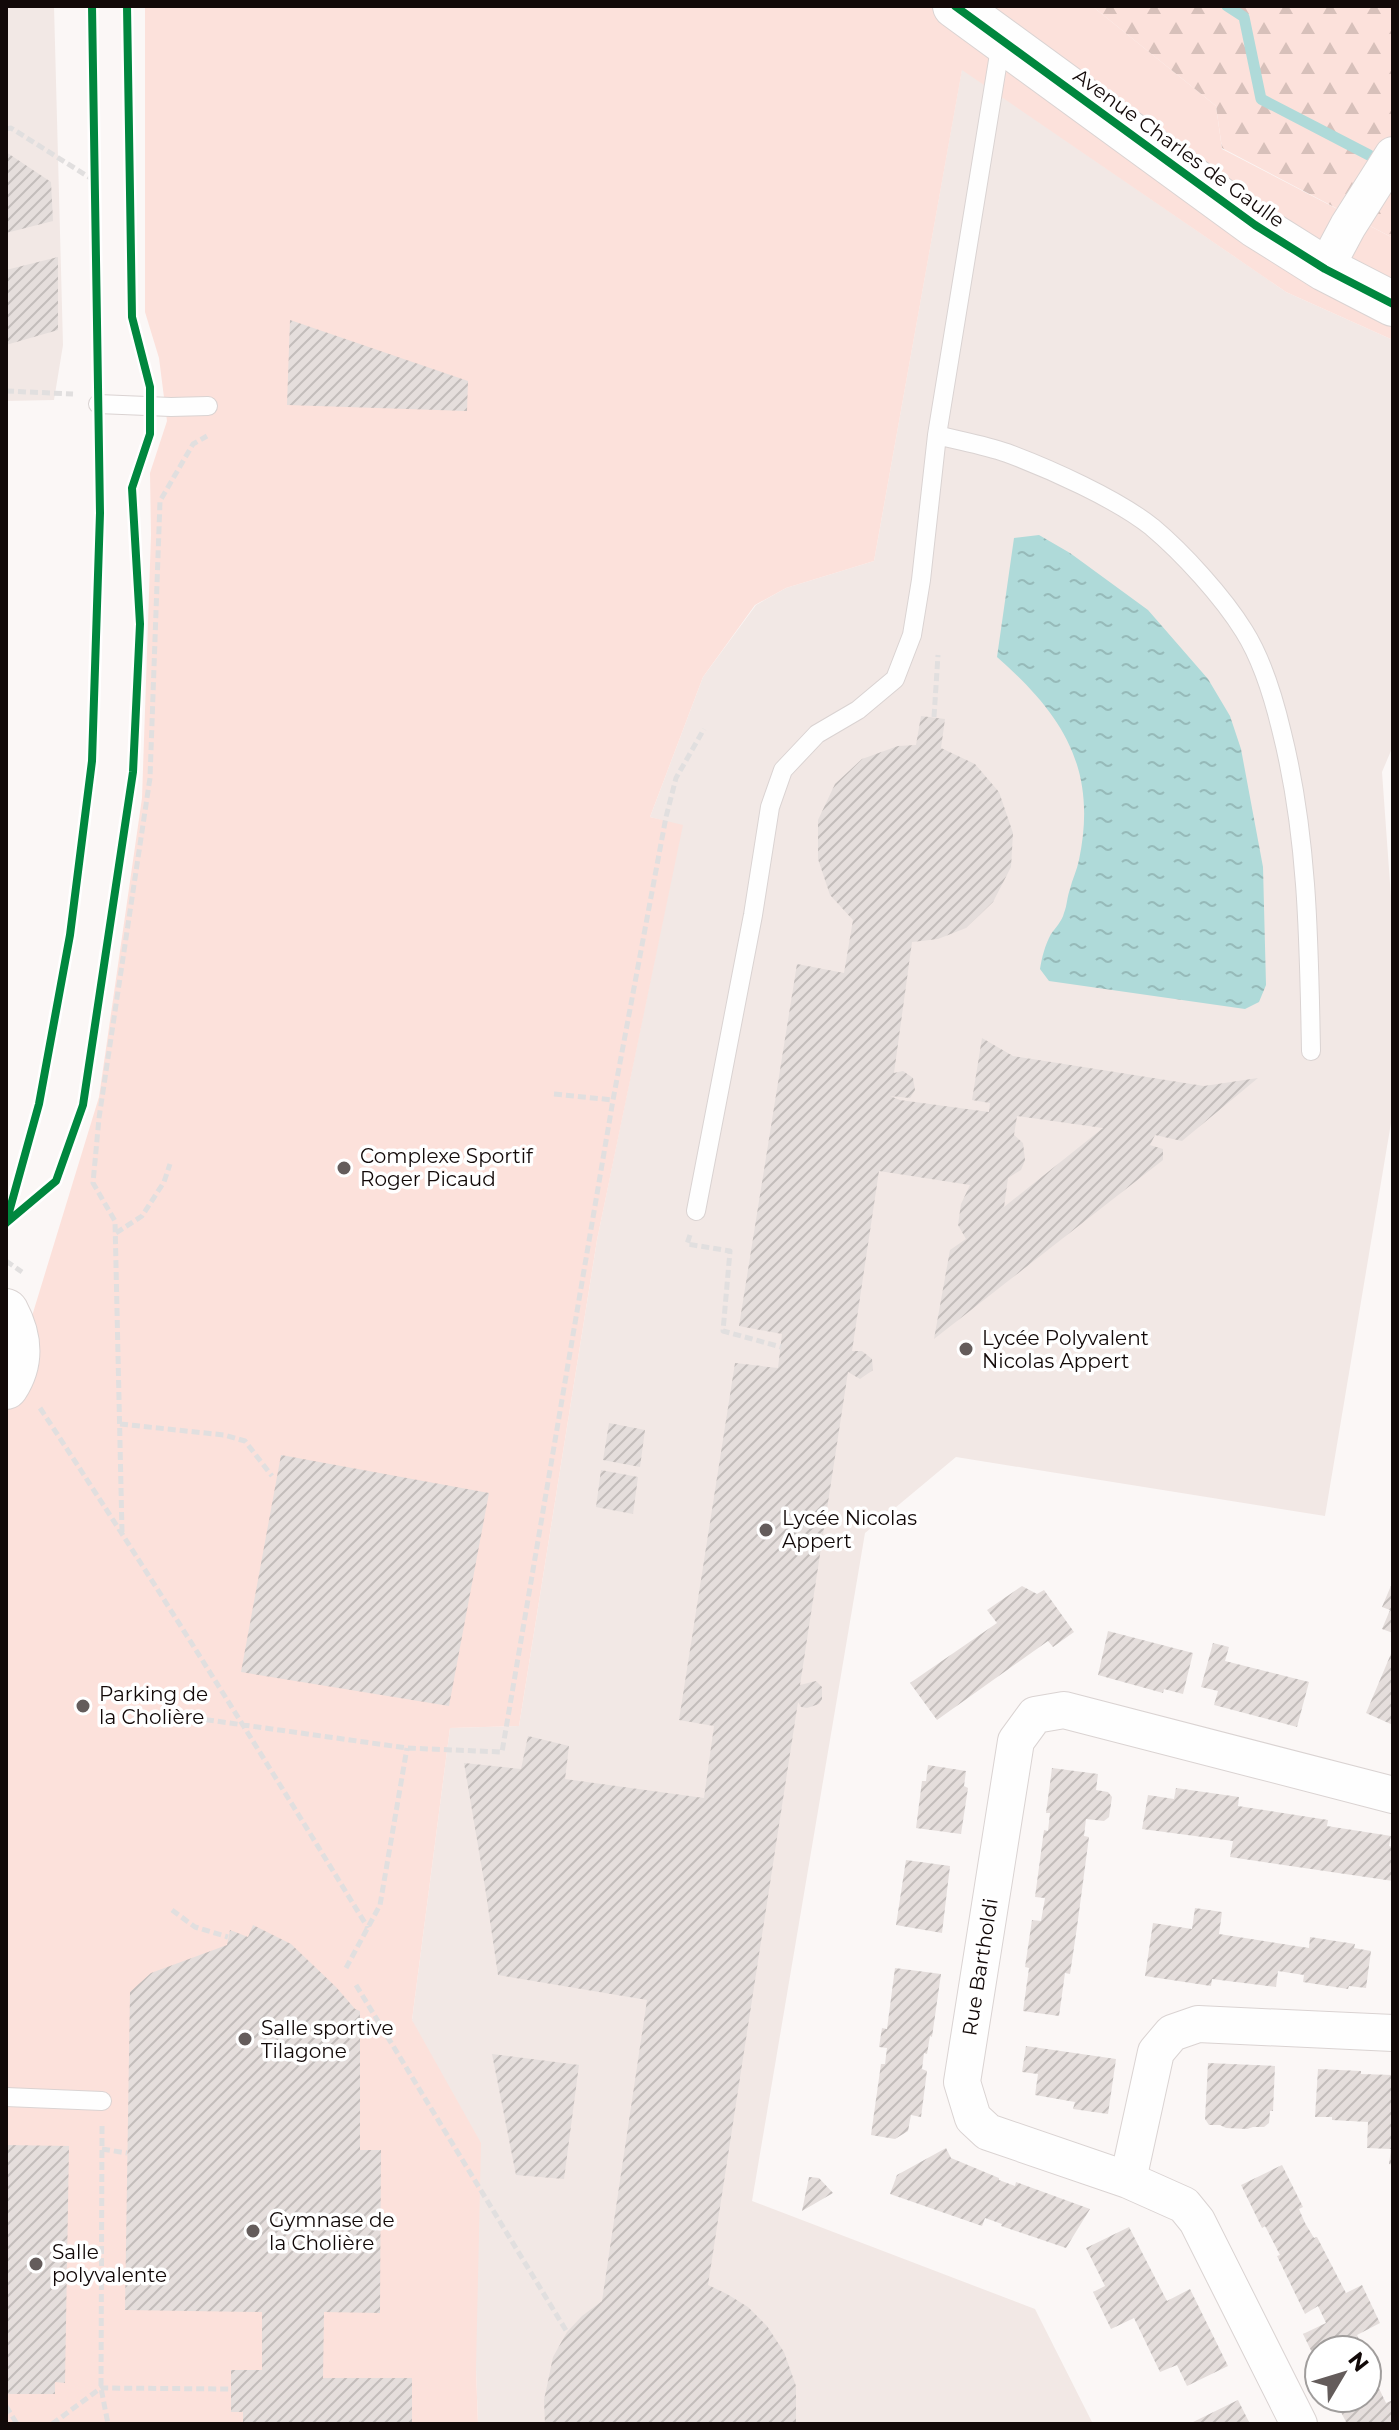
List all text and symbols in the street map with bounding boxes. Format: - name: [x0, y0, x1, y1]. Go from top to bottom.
- street label: Avenue Charles de Gaulle: [1069, 63, 1289, 233]
- place label: Complexe Sportif Roger Picaud: [360, 1144, 534, 1191]
- marker: Complexe Sportif Roger Picaud: [335, 1159, 353, 1177]
- place label: Lycée Polyvalent Nicolas Appert: [982, 1326, 1149, 1373]
- marker: Lycée Polyvalent Nicolas Appert: [957, 1340, 975, 1358]
- place label: Lycée Nicolas Appert: [782, 1506, 917, 1553]
- marker: Lycée Nicolas Appert: [757, 1521, 775, 1539]
- place label: Parking de la Cholière: [99, 1682, 208, 1729]
- marker: Parking de la Cholière: [74, 1697, 92, 1715]
- street label: Rue Bartholdi: [957, 1897, 1003, 2037]
- place label: Salle sportive Tilagone: [261, 2016, 393, 2063]
- marker: Salle sportive Tilagone: [236, 2030, 254, 2048]
- place label: Gymnase de la Cholière: [269, 2208, 395, 2255]
- marker: Gymnase de la Cholière: [244, 2222, 262, 2240]
- place label: Salle polyvalente: [52, 2240, 167, 2287]
- marker: Salle polyvalente: [27, 2255, 45, 2273]
- north arrow: [1303, 2334, 1383, 2414]
- text: N: [1342, 2347, 1374, 2377]

